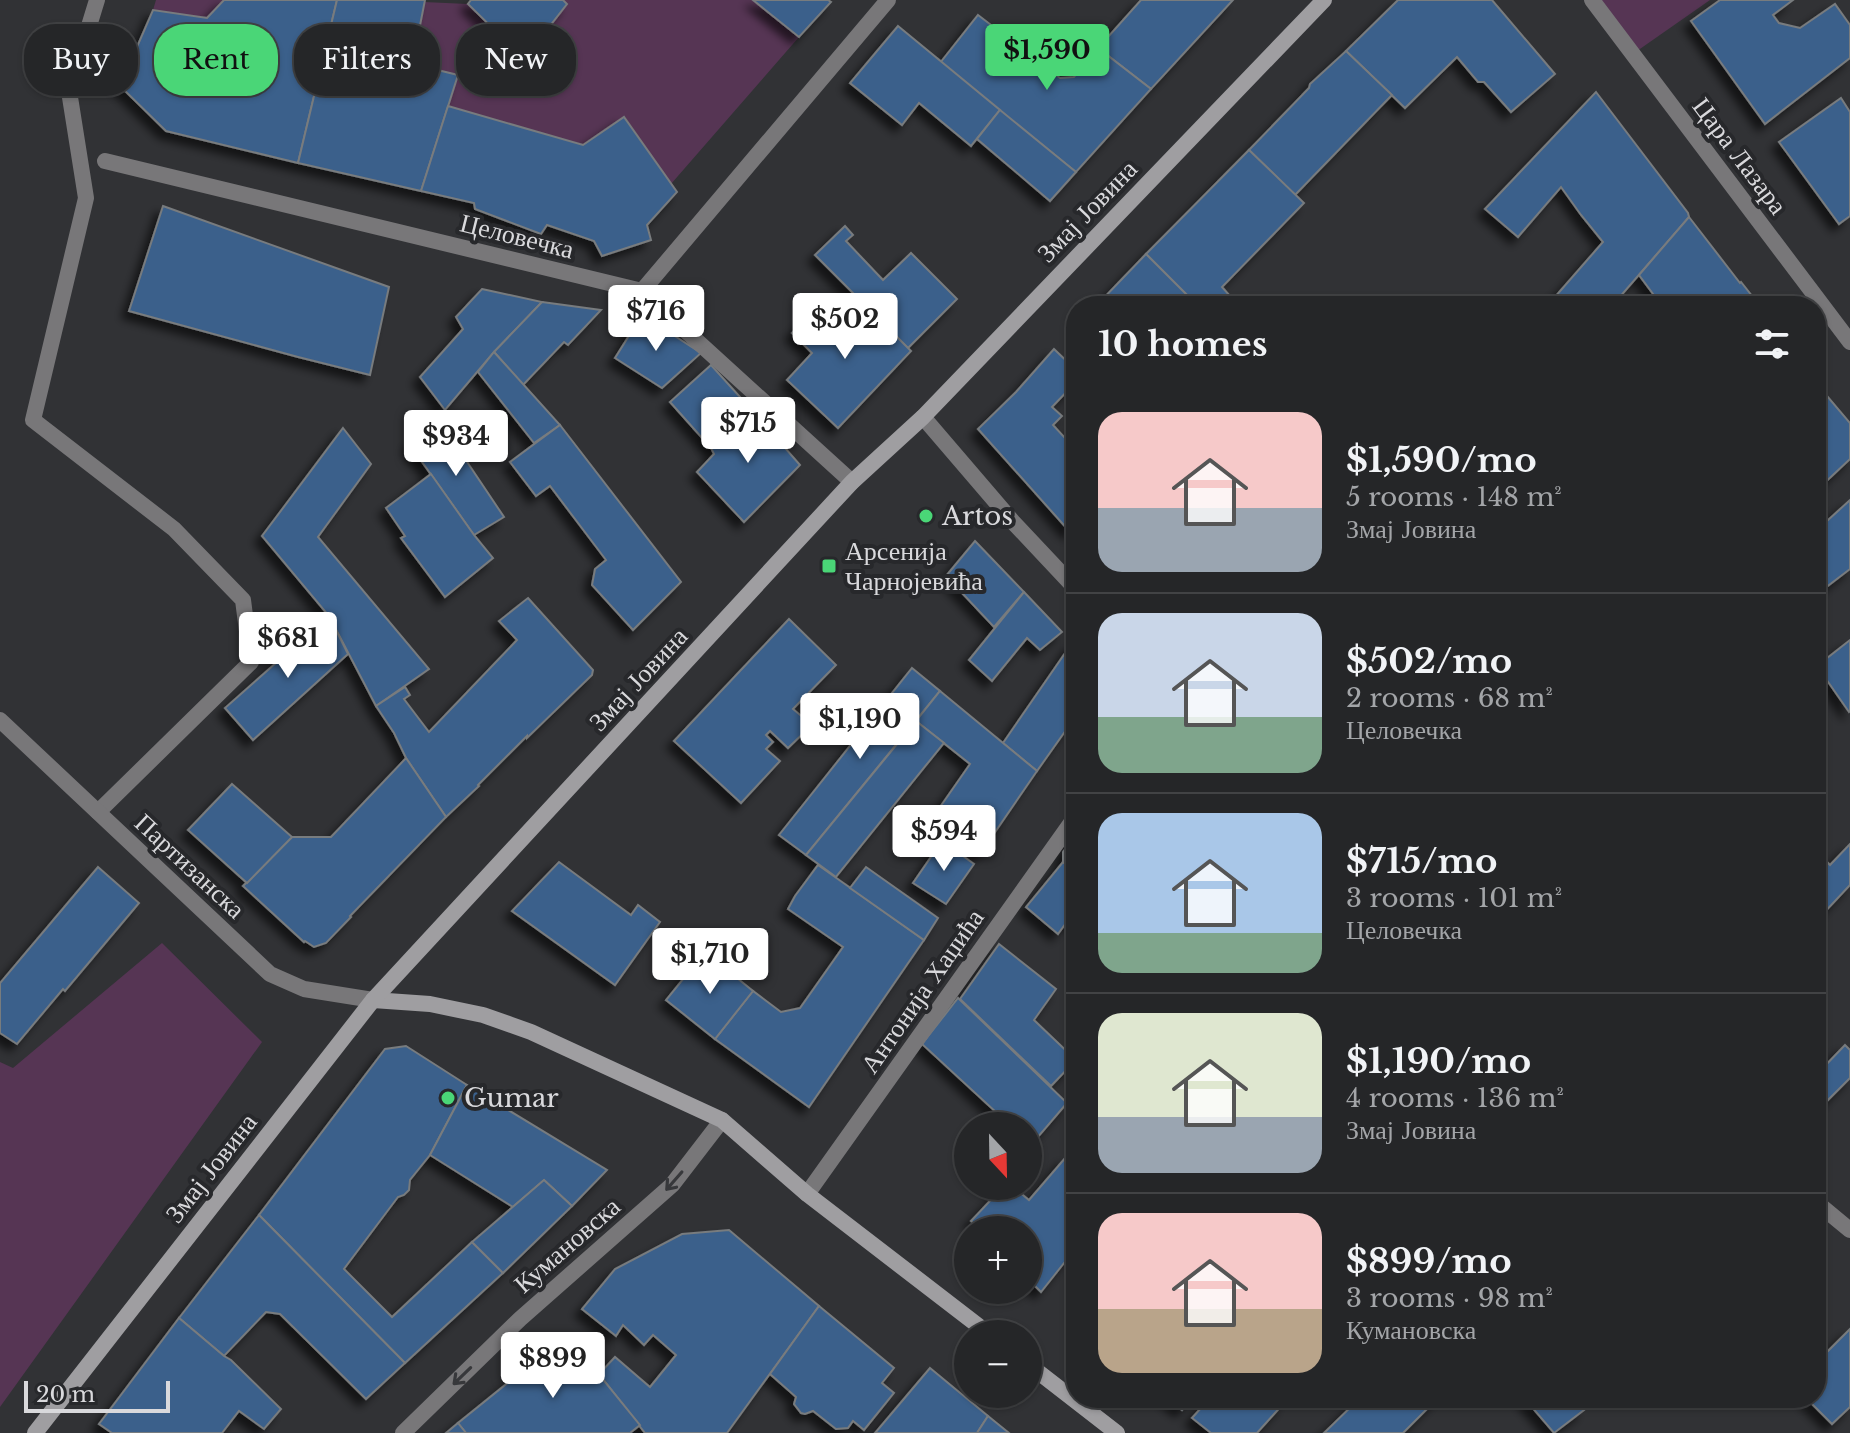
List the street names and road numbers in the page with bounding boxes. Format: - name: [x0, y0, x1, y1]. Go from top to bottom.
- street label: Цара Лазара: [1686, 91, 1795, 221]
- street label: Змај Јовина: [1030, 153, 1144, 269]
- street label: Целовечка: [457, 206, 578, 266]
- street label: Змај Јовина: [582, 620, 694, 738]
- street label: Партизанска: [128, 807, 252, 926]
- street label: Антонија Хаџића: [853, 902, 991, 1079]
- street label: Змај Јовина: [158, 1106, 264, 1229]
- street label: Кумановска: [507, 1190, 627, 1300]

